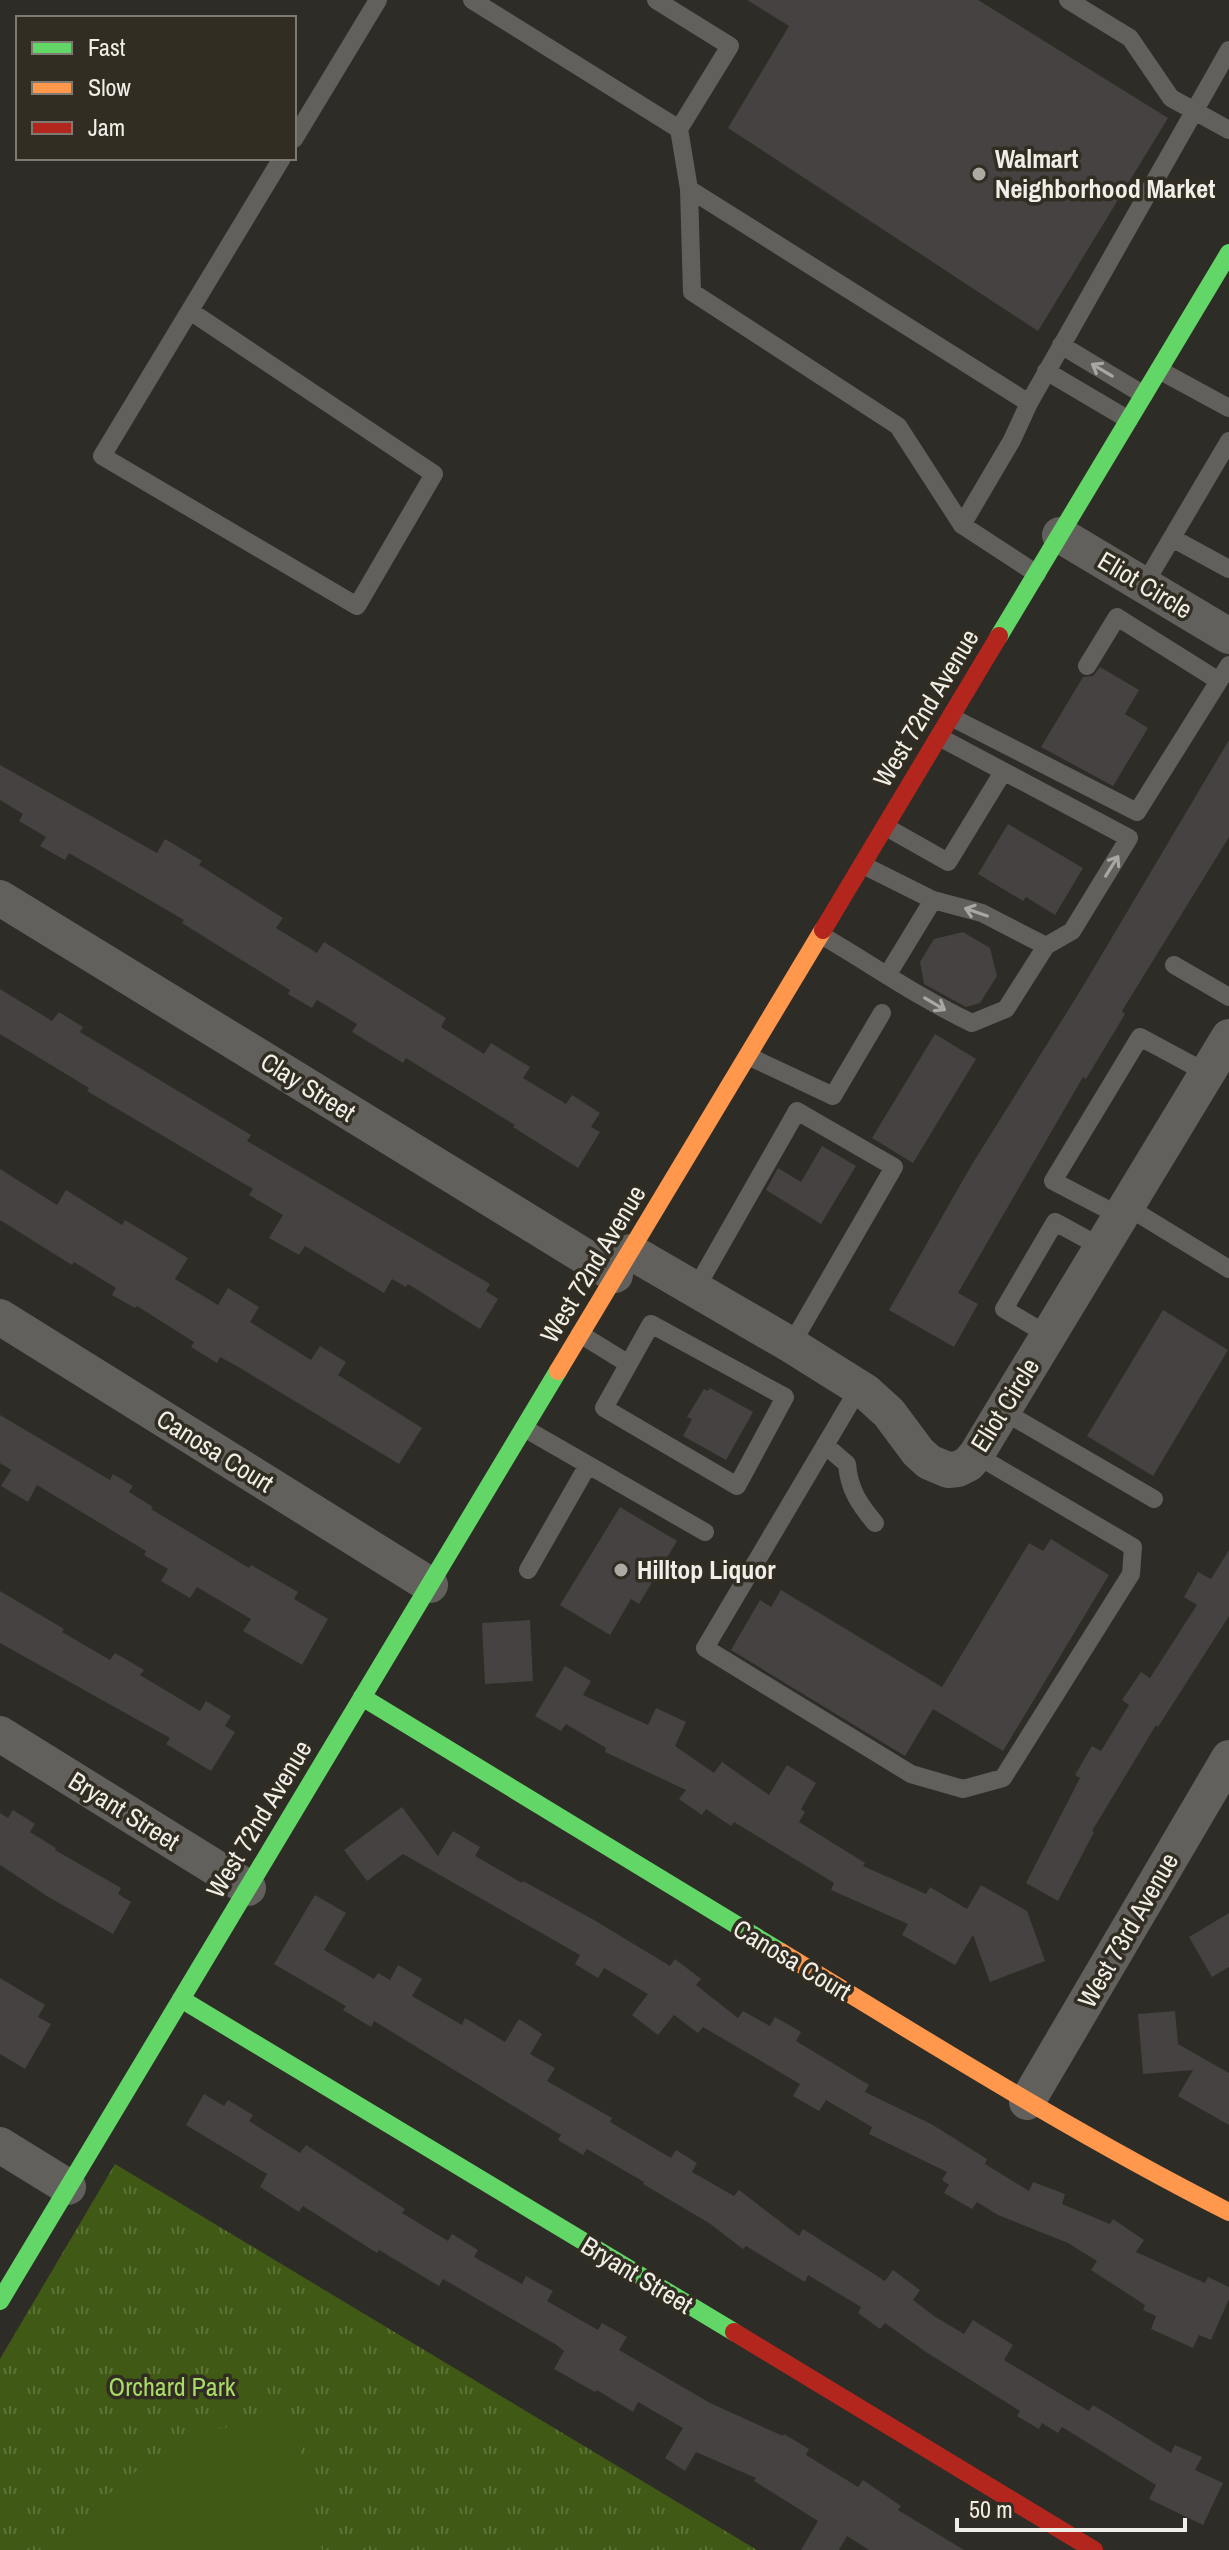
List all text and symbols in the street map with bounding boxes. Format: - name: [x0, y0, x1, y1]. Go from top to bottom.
- legend: [16, 16, 296, 160]
- text: Fast: [88, 31, 126, 63]
- text: Slow: [88, 71, 131, 103]
- text: Jam: [88, 111, 125, 143]
- place label: Walmart Neighborhood Market: [995, 141, 1215, 206]
- marker: Walmart Neighborhood Market: [970, 165, 988, 183]
- one-way arrow: [1091, 362, 1114, 378]
- street label: Eliot Circle: [1092, 543, 1199, 626]
- street label: West 72nd Avenue: [865, 622, 986, 793]
- one-way arrow: [1105, 855, 1121, 878]
- one-way arrow: [964, 904, 989, 919]
- one-way arrow: [923, 996, 946, 1012]
- street label: Clay Street: [254, 1044, 362, 1129]
- street label: West 72nd Avenue: [532, 1178, 653, 1349]
- street label: Eliot Circle: [962, 1351, 1047, 1458]
- street label: Canosa Court: [150, 1401, 280, 1500]
- place label: Hilltop Liquor: [637, 1552, 776, 1587]
- marker: Hilltop Liquor: [612, 1561, 630, 1579]
- street label: West 72nd Avenue: [198, 1733, 319, 1904]
- street label: Bryant Street: [62, 1763, 186, 1858]
- street label: West 73rd Avenue: [1069, 1846, 1186, 2014]
- street label: Canosa Court: [727, 1911, 858, 2008]
- street label: Bryant Street: [575, 2228, 700, 2322]
- park label: Orchard Park: [109, 2369, 236, 2404]
- scale bar: [957, 2482, 1185, 2532]
- text: 50 m: [969, 2493, 1013, 2525]

